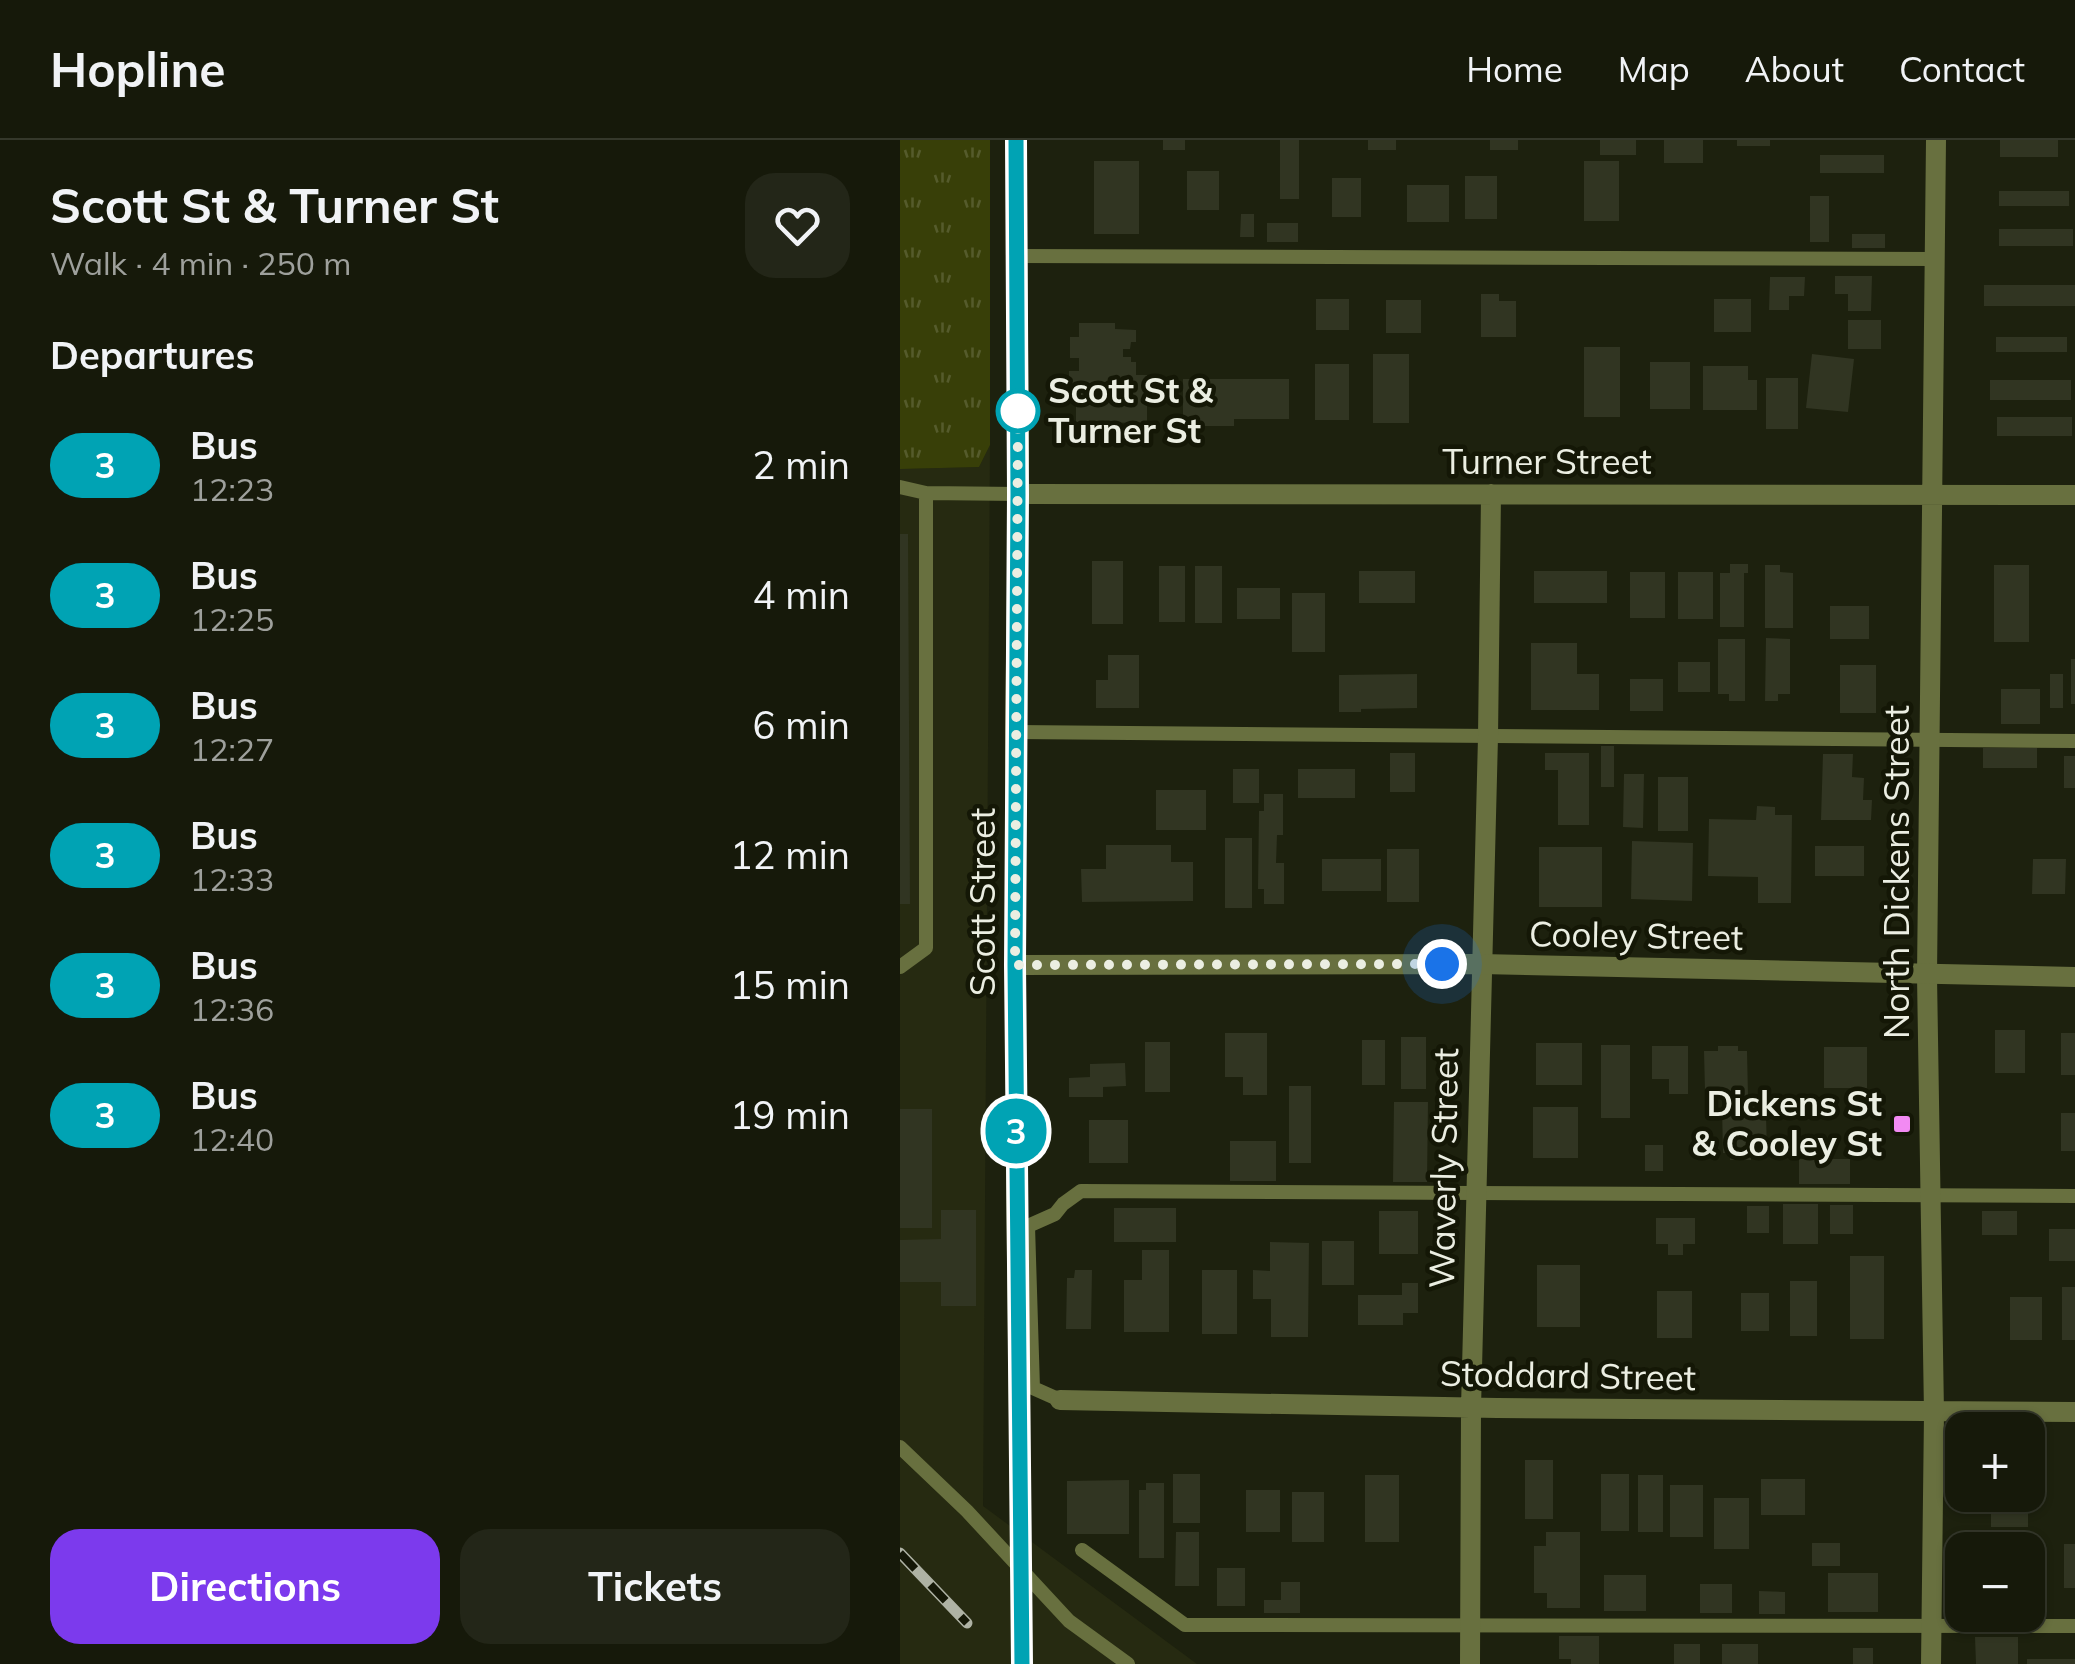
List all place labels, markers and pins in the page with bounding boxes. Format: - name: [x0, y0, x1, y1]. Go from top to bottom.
- place label: Scott St & Turner St: [1048, 368, 1214, 452]
- marker: Scott St & Turner St: [997, 390, 1039, 432]
- place label: Dickens St & Cooley St: [1692, 1081, 1882, 1165]
- marker: Dickens St & Cooley St: [1891, 1113, 1913, 1135]

